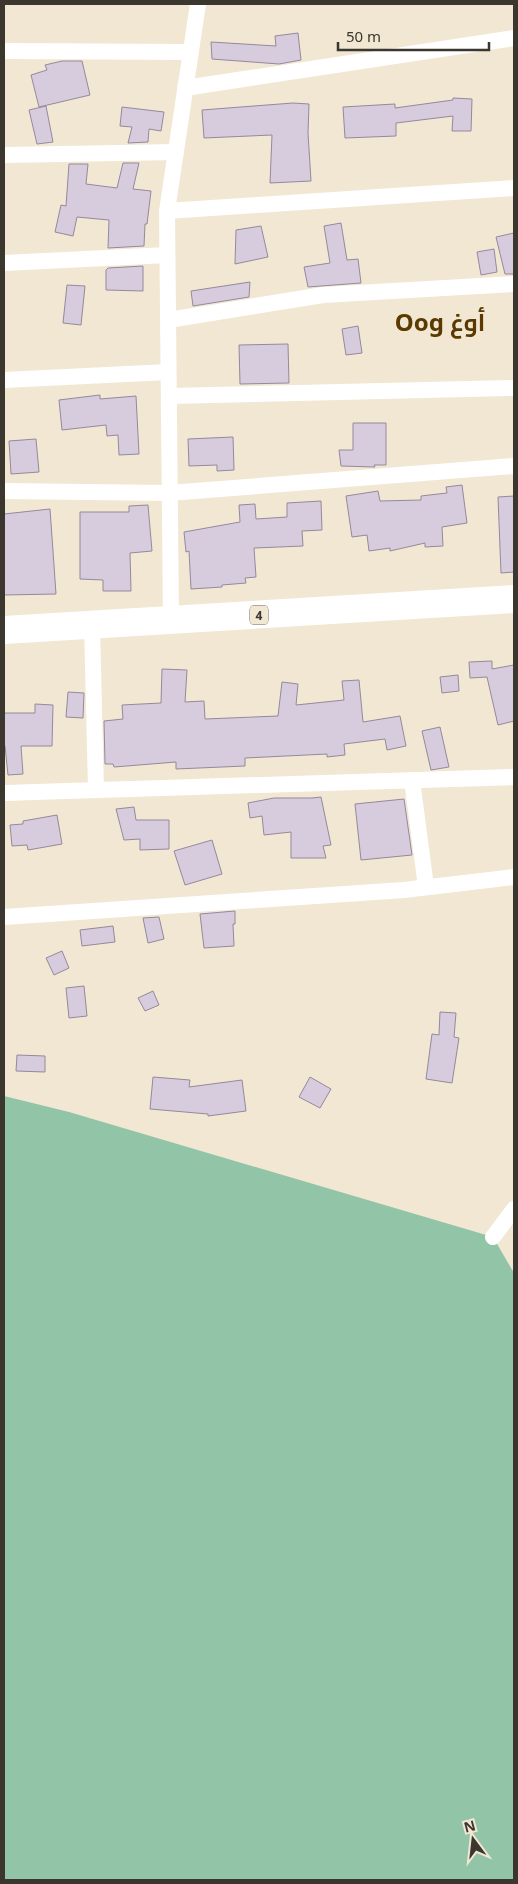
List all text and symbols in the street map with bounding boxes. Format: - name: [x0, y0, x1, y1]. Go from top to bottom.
- scale bar: [338, 20, 489, 52]
- text: 50 m: [346, 26, 381, 46]
- district label: Oog أوغ: [395, 305, 485, 339]
- road number: 4: [250, 606, 268, 624]
- north arrow: [448, 1814, 498, 1864]
- text: N: [462, 1815, 477, 1837]

